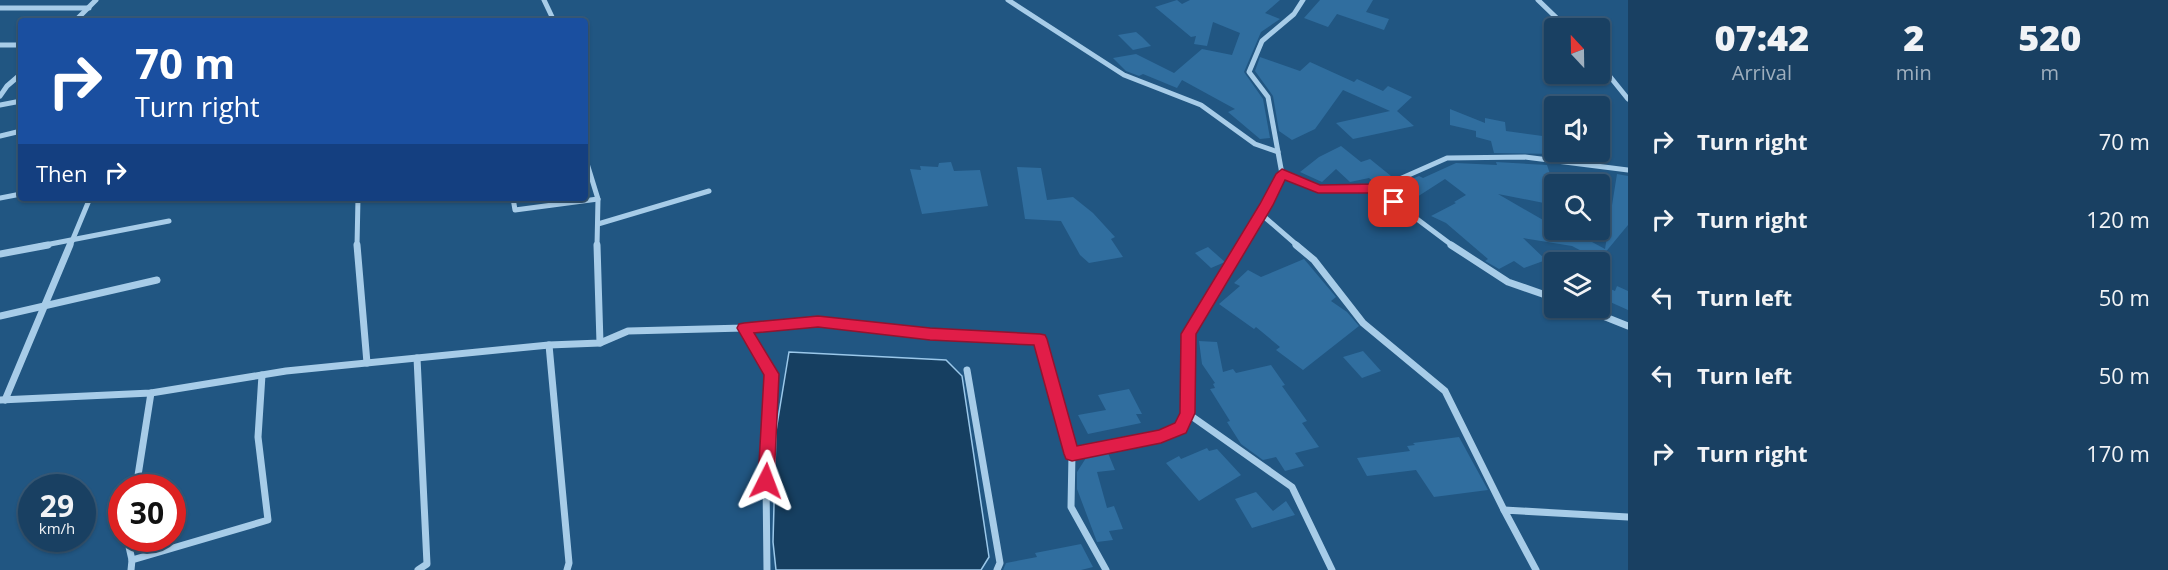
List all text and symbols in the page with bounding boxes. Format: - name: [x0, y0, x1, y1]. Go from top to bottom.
- text: 07:42: [1715, 13, 1809, 62]
- text: 2: [1903, 13, 1924, 62]
- text: 520: [2018, 13, 2081, 62]
- north arrow: [1544, 18, 1610, 84]
- map controls: [1544, 18, 1610, 318]
- text: 70 m: [135, 34, 235, 91]
- icon: right: [36, 42, 114, 120]
- text: Arrival: [1732, 59, 1792, 86]
- text: min: [1896, 59, 1932, 86]
- text: m: [2041, 59, 2059, 86]
- text: Turn right: [135, 88, 260, 125]
- button: sound: [1544, 96, 1610, 162]
- icon: right: [1646, 125, 1679, 158]
- text: Turn right: [1697, 126, 1808, 156]
- text: 70 m: [2099, 126, 2150, 156]
- icon: right: [99, 156, 132, 189]
- text: Then: [36, 158, 87, 188]
- button: search: [1544, 174, 1610, 240]
- pin: [1368, 176, 1419, 227]
- icon: arrive: [1377, 185, 1410, 218]
- icon: right: [1646, 203, 1679, 236]
- text: Turn right: [1697, 204, 1808, 234]
- text: 120 m: [2086, 204, 2150, 234]
- button: layers: [1544, 252, 1610, 318]
- icon: left: [1646, 281, 1679, 314]
- text: Turn left: [1697, 282, 1792, 312]
- text: 50 m: [2099, 282, 2150, 312]
- icon: left: [1646, 359, 1679, 392]
- text: Turn left: [1697, 360, 1792, 390]
- text: 50 m: [2099, 360, 2150, 390]
- icon: right: [1646, 437, 1679, 470]
- text: Turn right: [1697, 438, 1808, 468]
- text: 170 m: [2086, 438, 2150, 468]
- position arrow: [734, 449, 798, 513]
- speed limit sign: 30: [108, 474, 186, 552]
- text: 29: [40, 485, 74, 526]
- text: km/h: [39, 518, 75, 538]

